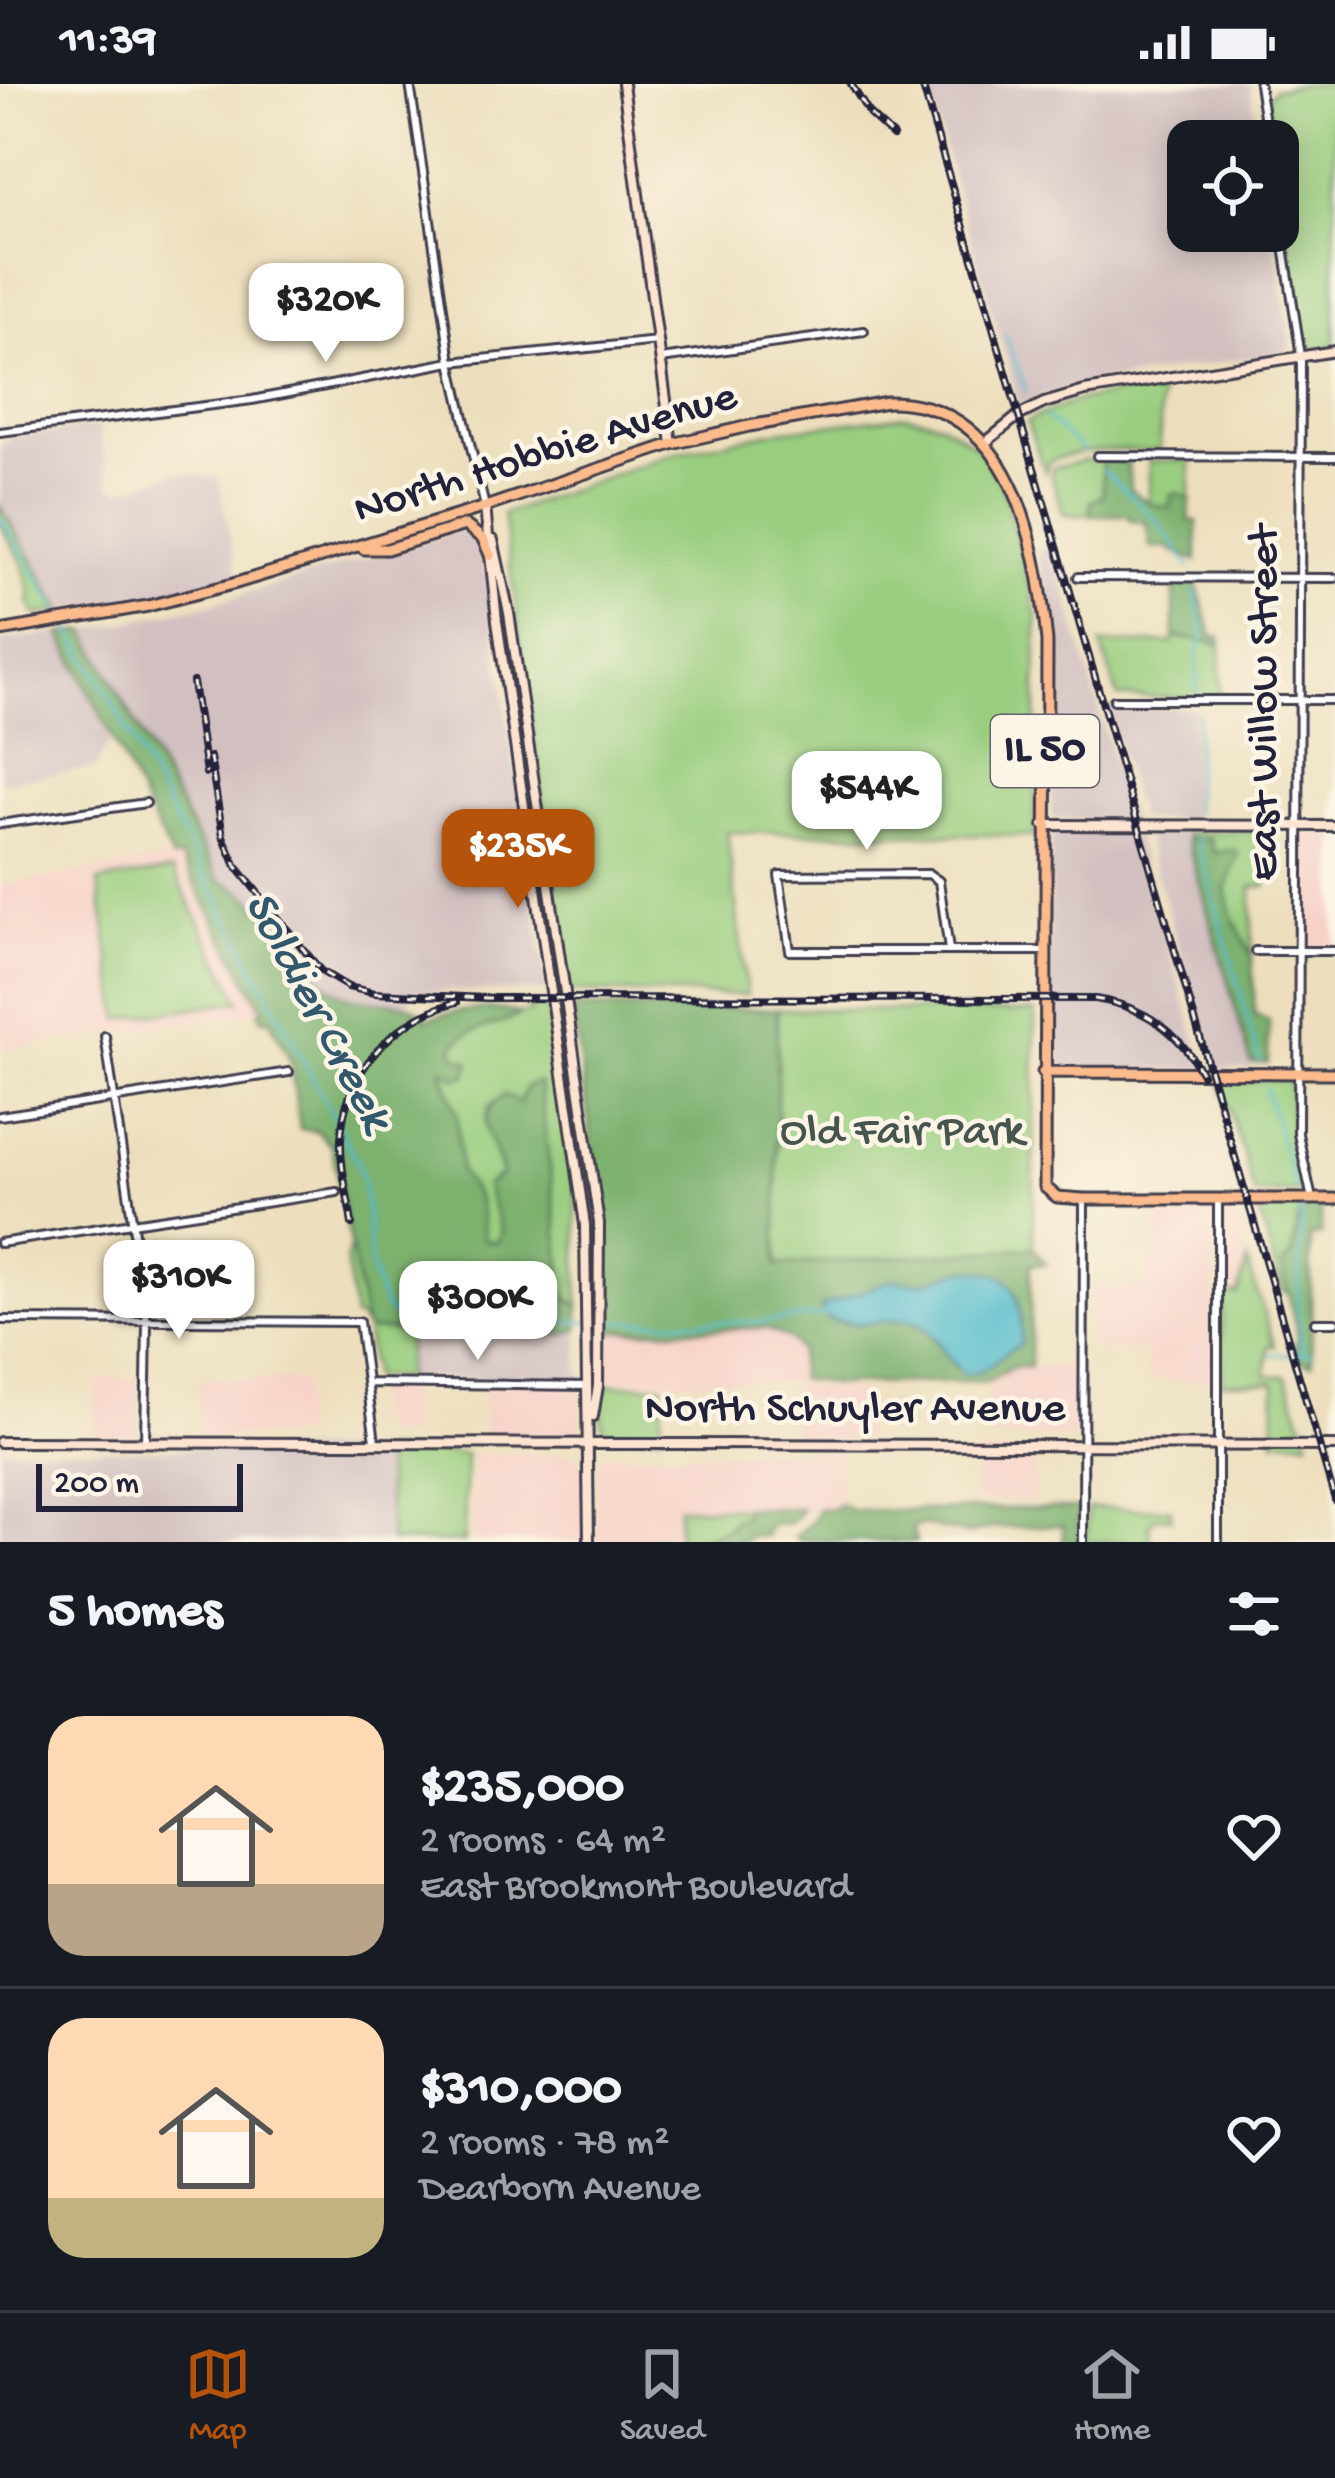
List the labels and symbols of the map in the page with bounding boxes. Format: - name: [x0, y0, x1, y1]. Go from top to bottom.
- pin: $320K: [242, 263, 410, 365]
- street label: North Hobbie Avenue: [348, 371, 744, 538]
- street label: East Willow Street: [1240, 522, 1293, 881]
- road number: IL 50: [991, 715, 1099, 787]
- pin: $544K: [783, 751, 951, 853]
- pin: $235K: [434, 809, 602, 911]
- water label: Soldier Creek: [228, 883, 404, 1147]
- park label: Old Fair Park: [780, 1107, 1028, 1160]
- pin: $310K: [95, 1240, 263, 1342]
- pin: $300K: [394, 1261, 562, 1363]
- street label: North Schuyler Avenue: [645, 1384, 1066, 1437]
- scale bar: [36, 1458, 243, 1511]

